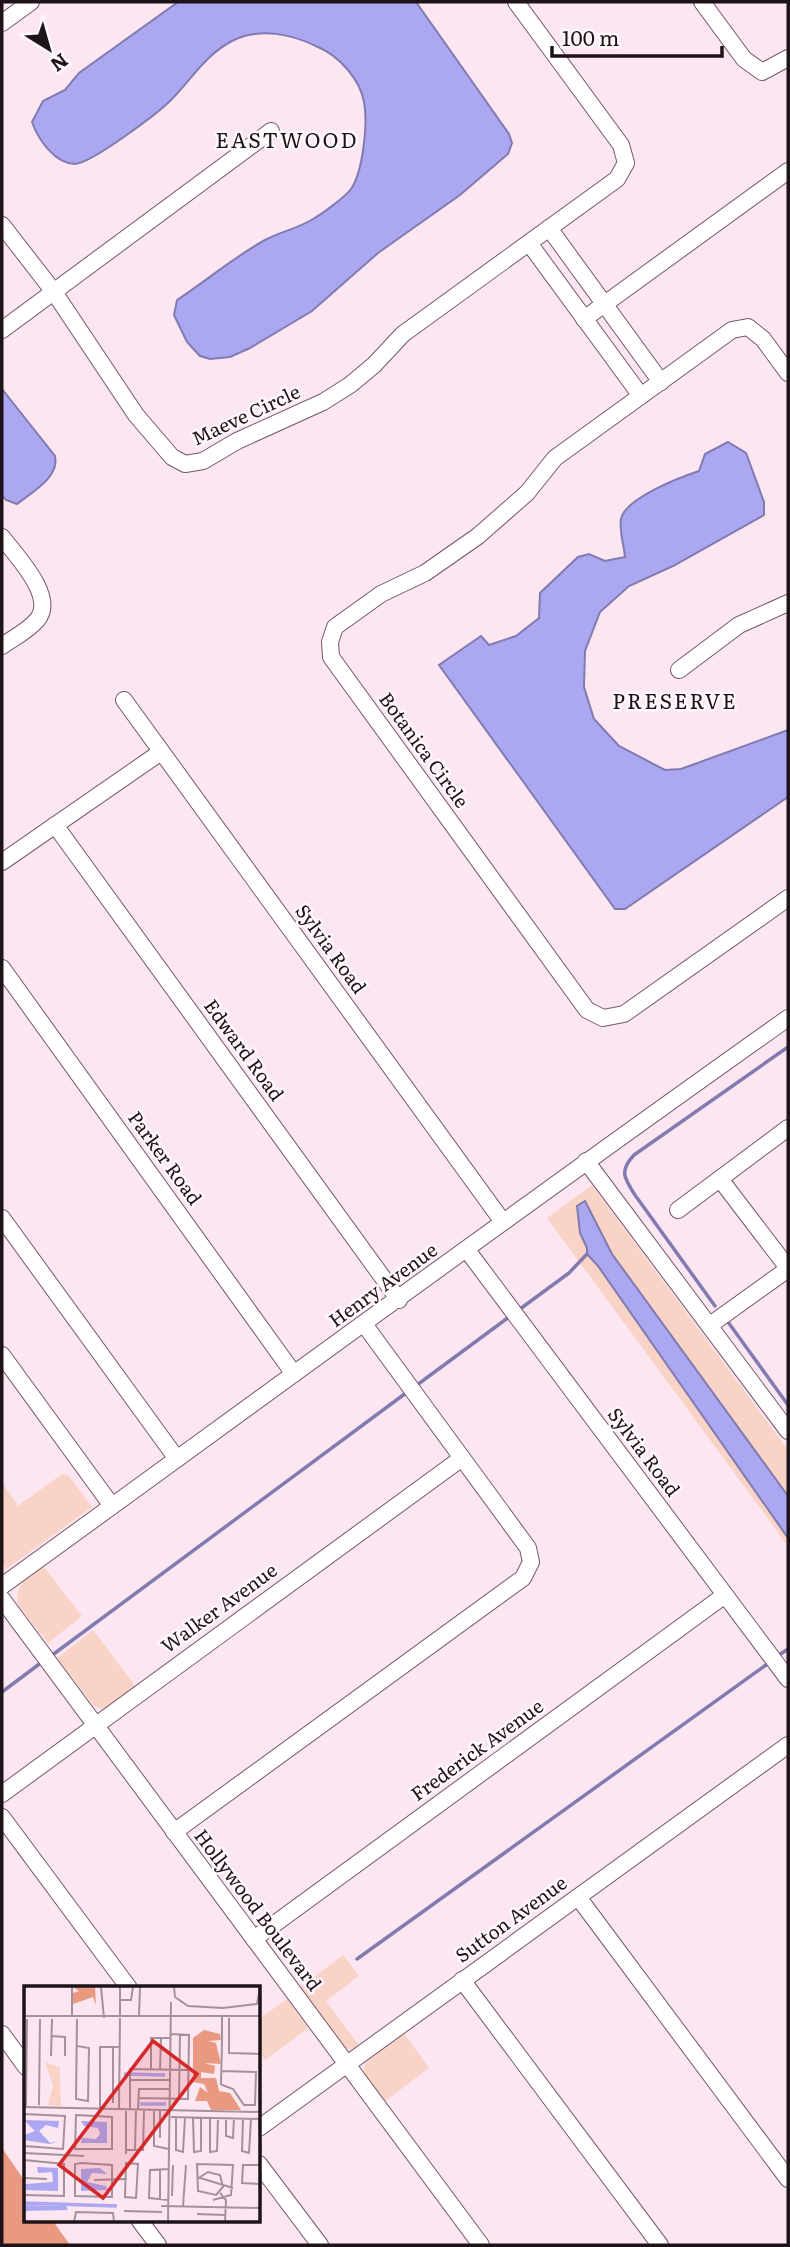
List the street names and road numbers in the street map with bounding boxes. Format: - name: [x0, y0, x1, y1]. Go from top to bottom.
- street label: Maeve Circle: [187, 377, 304, 451]
- street label: Botanica Circle: [373, 686, 477, 813]
- street label: Sylvia Road: [290, 898, 374, 999]
- street label: Edward Road: [198, 993, 292, 1106]
- street label: Parker Road: [122, 1105, 210, 1210]
- street label: Henry Avenue: [322, 1235, 443, 1333]
- street label: Sylvia Road: [602, 1401, 688, 1502]
- street label: Walker Avenue: [155, 1555, 282, 1659]
- street label: Frederick Avenue: [404, 1691, 549, 1807]
- street label: Hollywood Boulevard: [189, 1823, 329, 1996]
- street label: Sutton Avenue: [449, 1868, 572, 1968]

